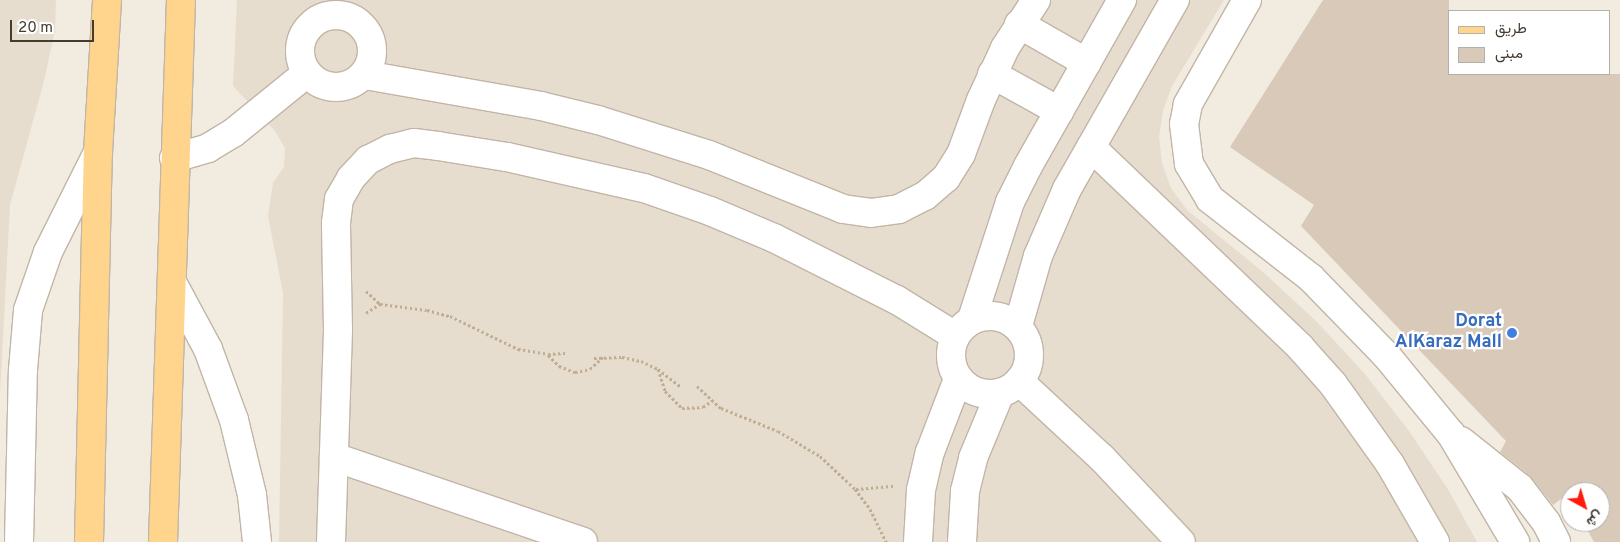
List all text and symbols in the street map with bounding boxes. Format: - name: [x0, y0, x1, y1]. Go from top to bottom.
- scale bar: [12, 10, 96, 42]
- legend: [1448, 10, 1610, 75]
- text: 20 m: [18, 19, 53, 38]
- text: طريق: [1495, 20, 1527, 39]
- text: مبنى: [1495, 45, 1523, 64]
- place label: Dorat AlKaraz Mall: [1395, 312, 1502, 354]
- marker: Dorat AlKaraz Mall: [1506, 327, 1518, 339]
- north arrow: [1560, 482, 1610, 532]
- text: ش: [1582, 506, 1606, 530]

